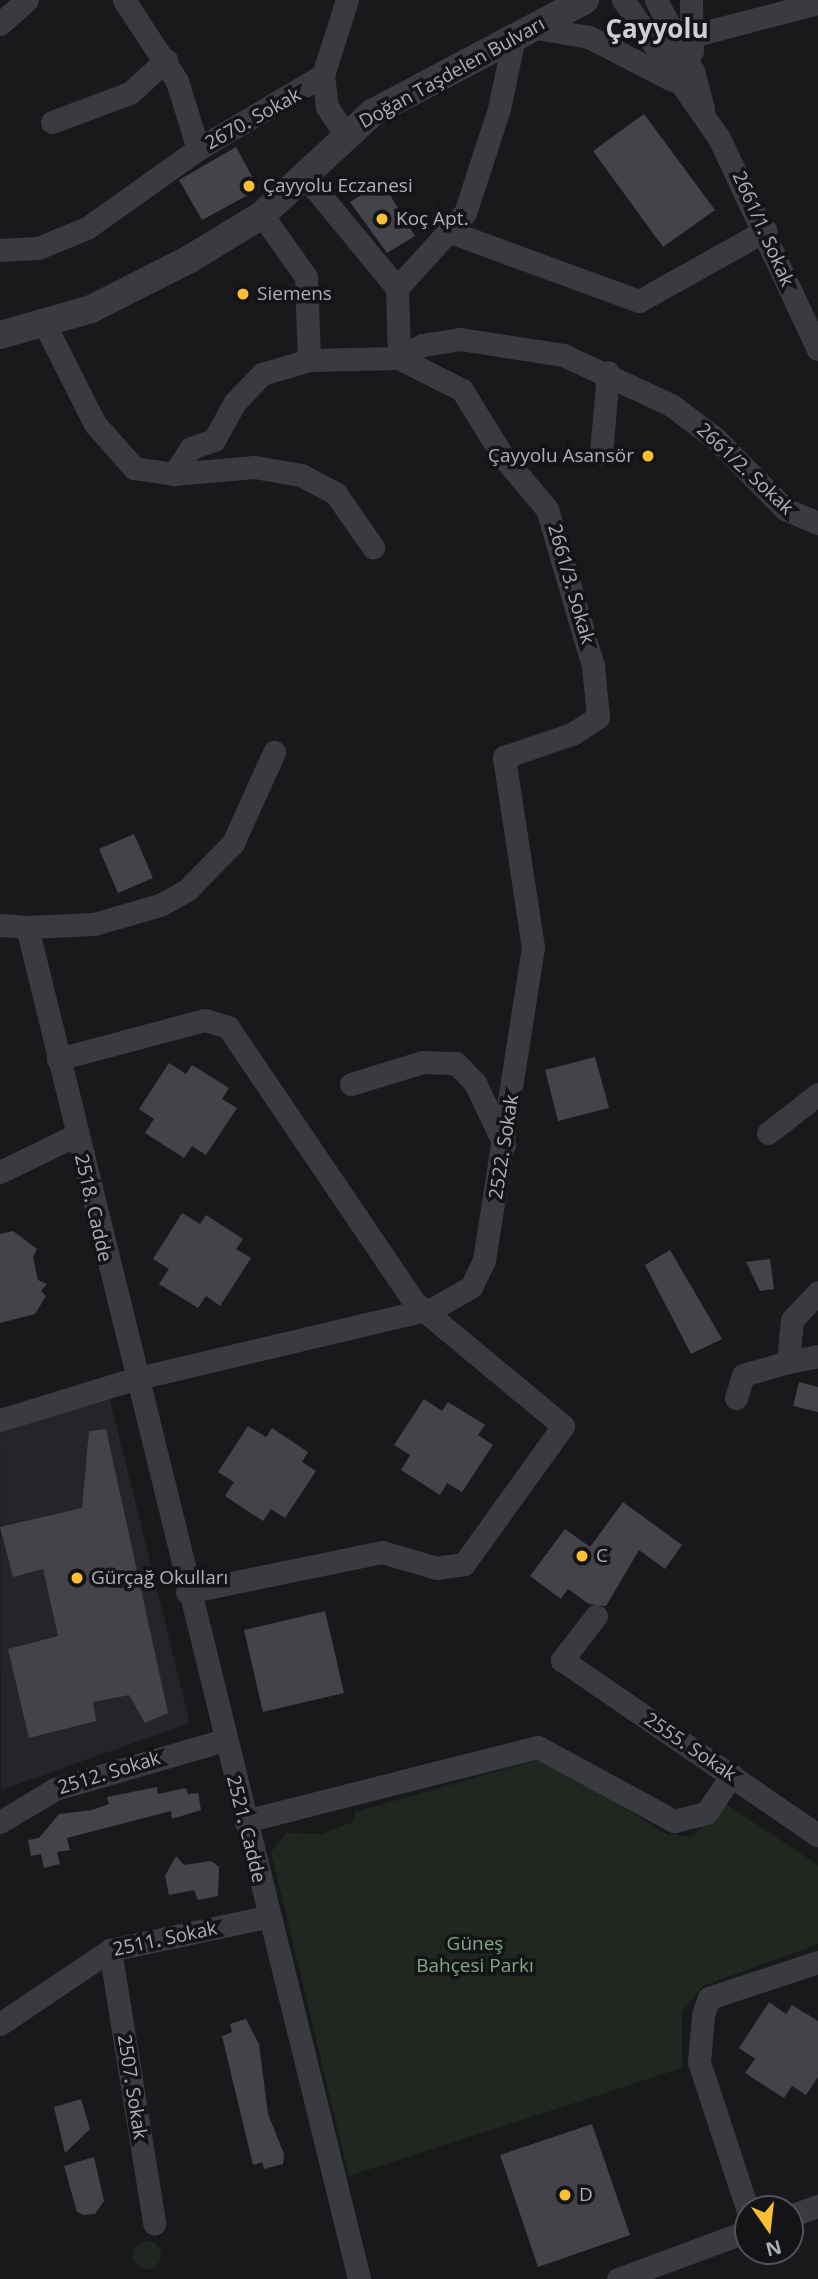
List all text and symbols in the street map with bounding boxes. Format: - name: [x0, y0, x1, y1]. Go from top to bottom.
- street label: Doğan Taşdelen Bulvarı: [355, 13, 549, 133]
- district label: Çayyolu: [606, 13, 708, 45]
- street label: 2670. Sokak: [201, 83, 305, 155]
- street label: 2661/1. Sokak: [727, 168, 799, 290]
- place label: Çayyolu Eczanesi: [263, 175, 413, 197]
- marker: Çayyolu Eczanesi: [241, 178, 257, 194]
- place label: Koç Apt.: [396, 208, 469, 230]
- marker: Koç Apt.: [374, 211, 390, 227]
- place label: Siemens: [257, 283, 332, 305]
- marker: Siemens: [235, 286, 251, 302]
- street label: 2661/2. Sokak: [692, 419, 798, 519]
- place label: Çayyolu Asansör: [488, 445, 634, 467]
- marker: Çayyolu Asansör: [640, 448, 656, 464]
- street label: 2661/3. Sokak: [543, 521, 599, 647]
- street label: 2522. Sokak: [484, 1093, 524, 1201]
- street label: 2518. Cadde: [70, 1152, 116, 1264]
- place label: C: [596, 1545, 608, 1567]
- marker: C: [574, 1548, 590, 1564]
- place label: Gürçağ Okulları: [91, 1567, 228, 1589]
- marker: Gürçağ Okulları: [69, 1570, 85, 1586]
- street label: 2555. Sokak: [640, 1708, 740, 1786]
- street label: 2512. Sokak: [55, 1747, 163, 1799]
- street label: 2521. Cadde: [222, 1773, 270, 1885]
- street label: 2511. Sokak: [111, 1917, 219, 1961]
- park label: Güneş Bahçesi Parkı: [416, 1933, 534, 1977]
- street label: 2507. Sokak: [112, 2033, 152, 2141]
- place label: D: [579, 2184, 593, 2206]
- marker: D: [557, 2187, 573, 2203]
- north arrow: [734, 2195, 804, 2265]
- text: N: [763, 2234, 784, 2263]

